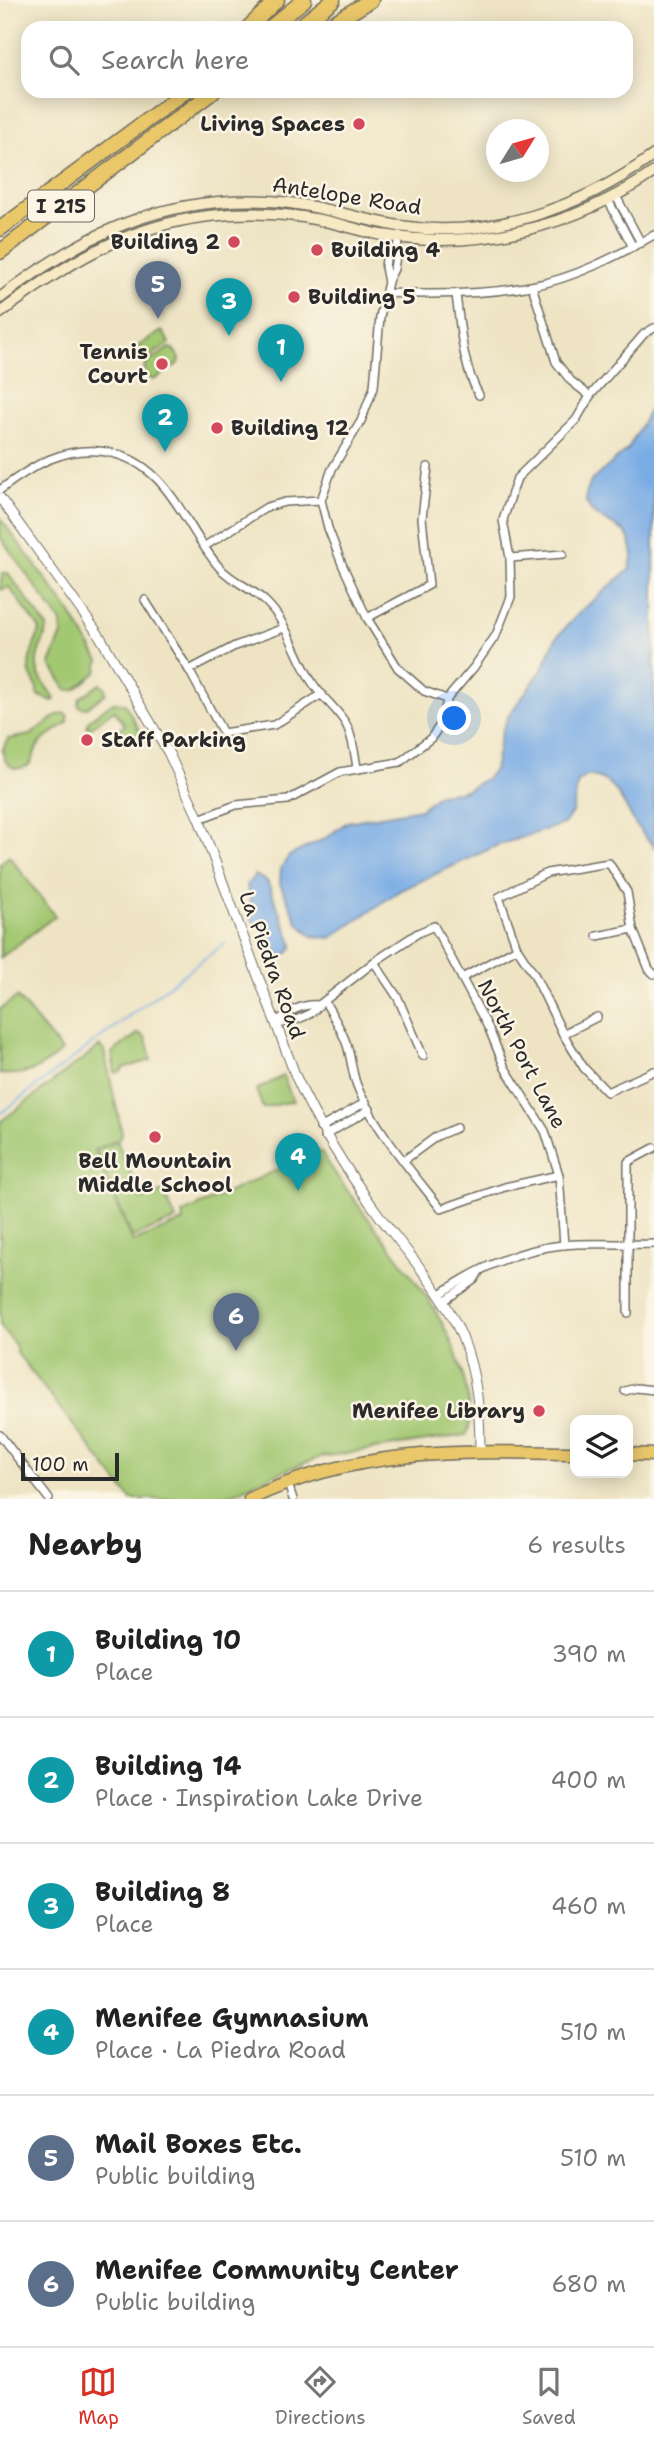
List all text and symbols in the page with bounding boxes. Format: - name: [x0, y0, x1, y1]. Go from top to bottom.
- search box: [21, 21, 633, 98]
- icon: search: [45, 41, 83, 79]
- text: Search here: [101, 42, 250, 77]
- place label: Living Spaces: [200, 110, 345, 138]
- marker: Living Spaces: [351, 116, 367, 132]
- north arrow: [486, 119, 549, 182]
- street label: Antelope Road: [271, 170, 423, 222]
- road number: I 215: [28, 190, 94, 222]
- place label: Building 2: [111, 228, 220, 256]
- marker: Building 2: [226, 234, 242, 250]
- place label: Building 4: [331, 236, 441, 264]
- marker: Building 4: [309, 242, 325, 258]
- pin: 5: [135, 261, 181, 319]
- pin: 3: [206, 278, 252, 336]
- place label: Building 5: [308, 283, 416, 311]
- marker: Building 5: [286, 289, 302, 305]
- pin: 1: [258, 324, 304, 382]
- place label: Tennis Court: [80, 338, 148, 390]
- marker: Tennis Court: [154, 356, 170, 372]
- pin: 2: [142, 394, 188, 452]
- place label: Building 12: [231, 414, 349, 442]
- marker: Building 12: [209, 420, 225, 436]
- your location: [437, 701, 471, 735]
- place label: Staff Parking: [101, 726, 246, 754]
- marker: Staff Parking: [79, 732, 95, 748]
- street label: La Piedra Road: [232, 887, 312, 1043]
- street label: North Port Lane: [471, 974, 573, 1134]
- marker: Bell Mountain Middle School: [147, 1129, 163, 1145]
- pin: 4: [275, 1133, 321, 1191]
- place label: Bell Mountain Middle School: [78, 1147, 232, 1199]
- pin: 6: [213, 1293, 259, 1351]
- place label: Menifee Library: [352, 1397, 525, 1425]
- marker: Menifee Library: [531, 1403, 547, 1419]
- map controls: [570, 1415, 633, 1478]
- button: layers: [570, 1415, 633, 1478]
- scale bar: [21, 1450, 119, 1482]
- text: 100 m: [32, 1452, 89, 1477]
- text: Nearby: [28, 1524, 143, 1565]
- text: 6 results: [527, 1530, 626, 1560]
- text: Building 10: [95, 1622, 241, 1657]
- text: 1: [46, 1639, 56, 1669]
- text: 390 m: [552, 1639, 626, 1669]
- text: Place: [95, 1657, 154, 1687]
- text: Building 14: [95, 1748, 242, 1783]
- text: 2: [43, 1765, 59, 1795]
- text: 400 m: [550, 1765, 626, 1795]
- text: Place · Inspiration Lake Drive: [95, 1783, 423, 1813]
- text: Building 8: [95, 1874, 230, 1909]
- text: 3: [43, 1891, 59, 1921]
- text: 460 m: [551, 1891, 626, 1921]
- text: Place: [95, 1909, 154, 1939]
- text: Menifee Gymnasium: [95, 2000, 369, 2035]
- text: 4: [43, 2017, 59, 2047]
- text: 510 m: [560, 2017, 626, 2047]
- text: Place · La Piedra Road: [95, 2035, 346, 2065]
- text: Mail Boxes Etc.: [95, 2126, 302, 2161]
- text: 5: [44, 2143, 58, 2173]
- text: 510 m: [560, 2143, 626, 2173]
- text: Public building: [95, 2161, 255, 2191]
- text: Menifee Community Center: [95, 2252, 459, 2287]
- text: 6: [43, 2269, 59, 2299]
- text: 680 m: [551, 2269, 626, 2299]
- text: Public building: [95, 2287, 255, 2317]
- tab: Map: [78, 2363, 119, 2430]
- tab: Directions: [275, 2363, 366, 2430]
- tab: Saved: [522, 2363, 576, 2430]

